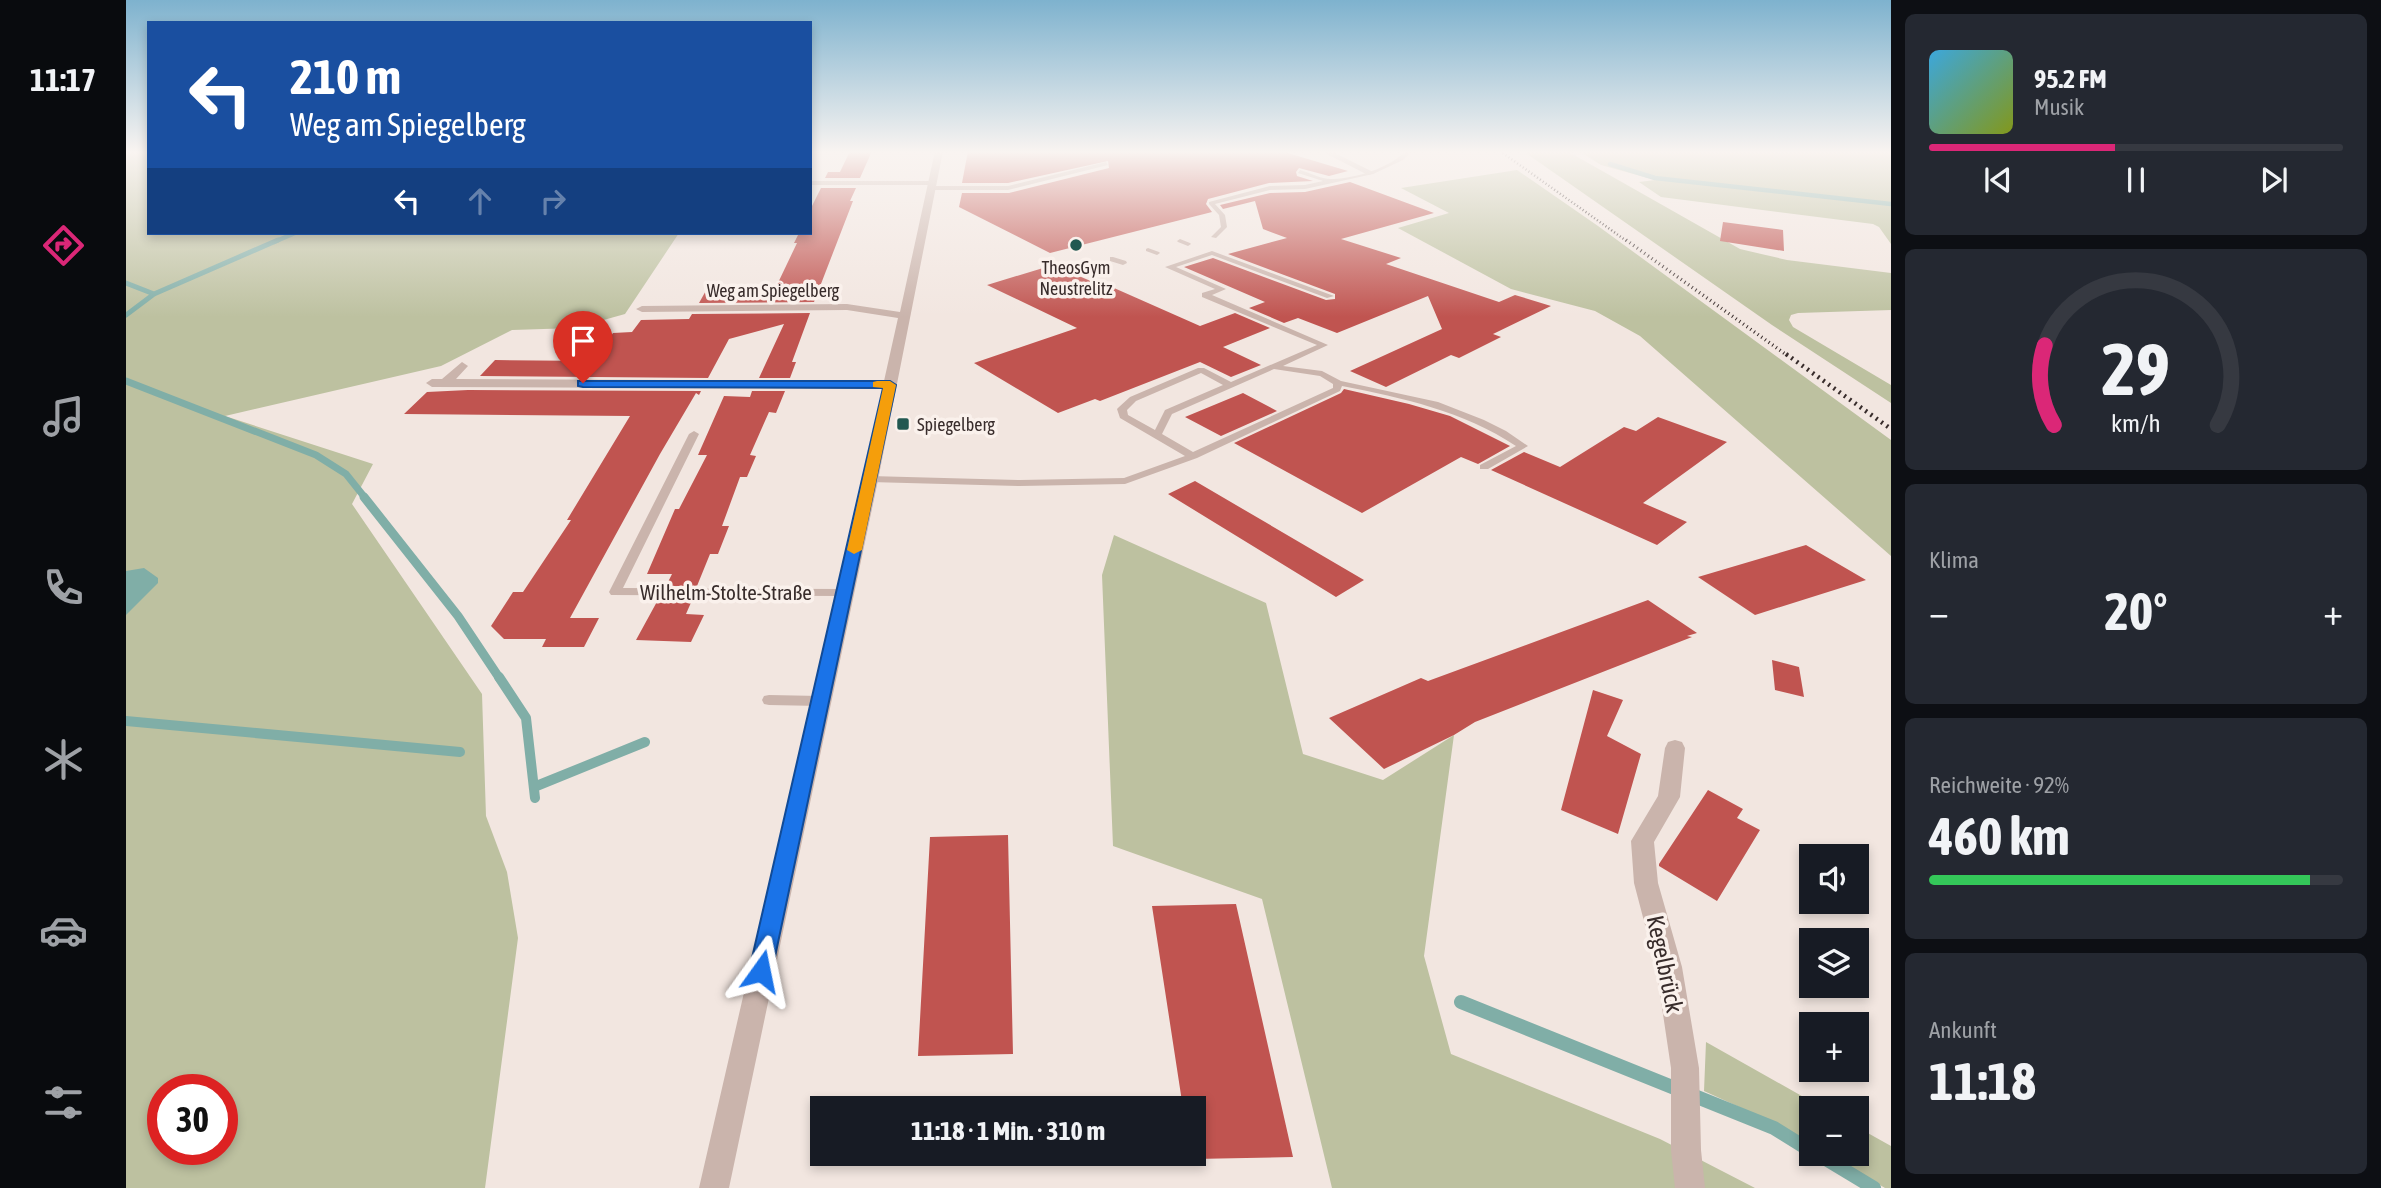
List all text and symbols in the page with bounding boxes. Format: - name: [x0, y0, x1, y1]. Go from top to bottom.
- text: 210 m: [290, 48, 401, 104]
- icon: left: [175, 49, 266, 140]
- text: 11:17: [30, 61, 96, 98]
- text: 95.2 FM: [2034, 64, 2107, 94]
- text: Musik: [2034, 94, 2084, 120]
- text: Weg am Spiegelberg: [290, 106, 526, 143]
- icon: previous: [1979, 161, 2017, 199]
- icon: pause: [2117, 161, 2155, 199]
- icon: next: [2255, 161, 2293, 199]
- icon: left: [388, 182, 426, 220]
- icon: ahead: [461, 182, 499, 220]
- icon: right: [534, 182, 572, 220]
- icon: directions: [39, 221, 88, 270]
- marker: TheosGym Neustrelitz: [1068, 237, 1084, 253]
- place label: TheosGym Neustrelitz: [1039, 257, 1113, 299]
- street label: Weg am Spiegelberg: [707, 280, 840, 301]
- pin: [553, 311, 613, 383]
- icon: arrive: [564, 322, 602, 360]
- text: 29: [2102, 328, 2170, 411]
- icon: music: [39, 392, 88, 441]
- text: km/h: [2111, 409, 2161, 437]
- place label: Spiegelberg: [917, 414, 995, 435]
- marker: Spiegelberg: [895, 416, 911, 432]
- text: Klima: [1929, 547, 1979, 573]
- icon: phone: [39, 563, 88, 612]
- street label: Wilhelm-Stolte-Straße: [640, 580, 812, 604]
- text: 20°: [2104, 581, 2168, 641]
- text: −: [1929, 590, 1949, 633]
- text: +: [2323, 590, 2343, 633]
- icon: climate: [39, 735, 88, 784]
- text: Reichweite · 92%: [1929, 772, 2069, 798]
- text: 460 km: [1929, 806, 2070, 866]
- map controls: [1799, 844, 1869, 1166]
- button: sound: [1799, 844, 1869, 914]
- icon: car: [39, 906, 88, 955]
- street label: Kegelbrück: [1642, 913, 1689, 1016]
- button: layers: [1799, 928, 1869, 998]
- position arrow: [724, 934, 798, 1008]
- button: +: [1799, 1012, 1869, 1082]
- text: Ankunft: [1929, 1017, 1997, 1043]
- text: 11:18: [1929, 1051, 2036, 1111]
- speed limit sign: 30: [147, 1074, 238, 1165]
- icon: filters: [39, 1078, 88, 1127]
- button: −: [1799, 1096, 1869, 1166]
- text: 11:18 · 1 Min. · 310 m: [911, 1116, 1105, 1146]

